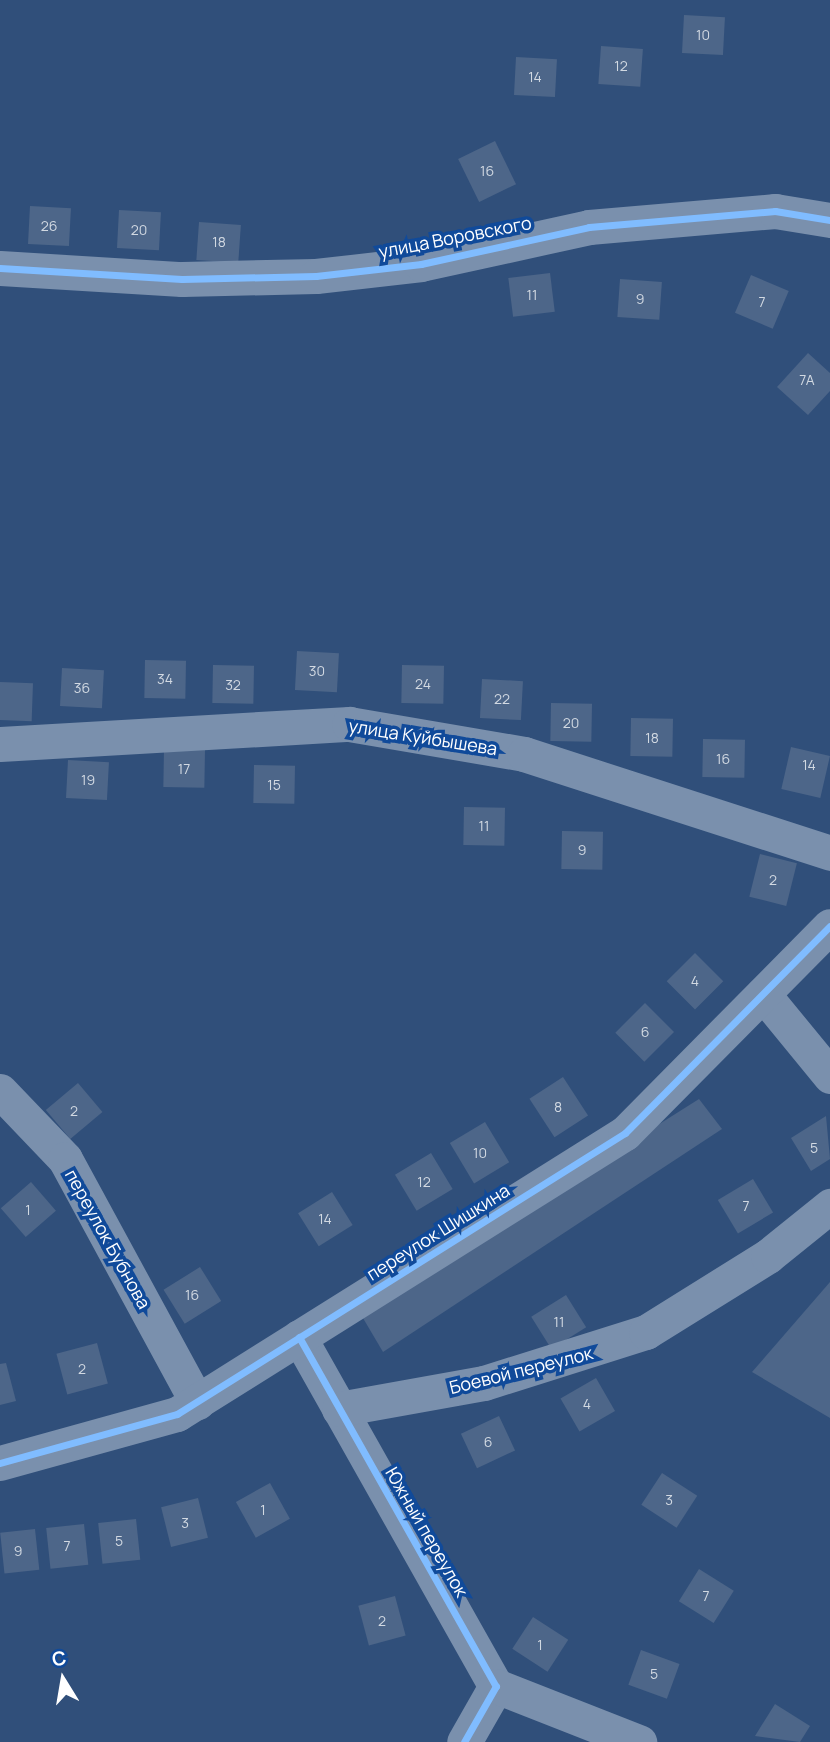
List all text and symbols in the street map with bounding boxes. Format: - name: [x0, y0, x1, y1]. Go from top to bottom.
- house number: 10: [696, 27, 710, 43]
- house number: 12: [614, 58, 628, 74]
- house number: 14: [528, 69, 542, 85]
- house number: 16: [480, 163, 494, 179]
- street label: улица Воровского: [377, 212, 533, 262]
- house number: 26: [41, 218, 57, 234]
- house number: 20: [131, 222, 147, 238]
- house number: 18: [212, 234, 226, 250]
- house number: 11: [527, 287, 537, 303]
- house number: 9: [636, 291, 644, 307]
- house number: 7: [758, 294, 766, 310]
- house number: 7А: [799, 372, 815, 388]
- house number: 30: [309, 663, 325, 679]
- house number: 34: [157, 671, 173, 687]
- house number: 24: [415, 676, 431, 692]
- house number: 32: [225, 677, 241, 693]
- house number: 36: [74, 680, 90, 696]
- house number: 22: [494, 691, 510, 707]
- street label: улица Куйбышева: [347, 715, 499, 759]
- house number: 20: [563, 715, 579, 731]
- house number: 18: [645, 730, 659, 746]
- house number: 16: [716, 751, 730, 767]
- house number: 14: [802, 757, 816, 773]
- house number: 17: [178, 761, 190, 777]
- house number: 19: [81, 772, 95, 788]
- house number: 15: [267, 777, 281, 793]
- house number: 11: [479, 818, 489, 834]
- house number: 9: [578, 842, 586, 858]
- house number: 2: [769, 872, 777, 888]
- house number: 4: [691, 973, 699, 989]
- house number: 6: [641, 1024, 649, 1040]
- house number: 8: [554, 1099, 562, 1115]
- house number: 2: [70, 1103, 78, 1119]
- house number: 5: [810, 1140, 818, 1156]
- house number: 10: [473, 1145, 487, 1161]
- street label: переулок Бубнова: [61, 1165, 155, 1313]
- house number: 12: [417, 1174, 431, 1190]
- street label: переулок Шишкина: [363, 1179, 513, 1285]
- house number: 7: [742, 1198, 750, 1214]
- house number: 1: [25, 1202, 31, 1218]
- house number: 14: [318, 1211, 332, 1227]
- house number: 16: [185, 1287, 199, 1303]
- house number: 11: [554, 1314, 564, 1330]
- street label: Боевой переулок: [447, 1342, 595, 1398]
- house number: 2: [78, 1361, 86, 1377]
- house number: 4: [583, 1396, 591, 1412]
- house number: 6: [484, 1434, 492, 1450]
- street label: Южный переулок: [381, 1463, 473, 1601]
- house number: 3: [665, 1492, 673, 1508]
- house number: 1: [260, 1502, 266, 1518]
- house number: 3: [181, 1515, 189, 1531]
- house number: 5: [115, 1533, 123, 1549]
- house number: 7: [63, 1538, 71, 1554]
- house number: 9: [14, 1543, 22, 1559]
- house number: 7: [702, 1588, 710, 1604]
- house number: 2: [378, 1613, 386, 1629]
- house number: 1: [537, 1637, 543, 1653]
- north arrow: [28, 1644, 98, 1714]
- text: С: [50, 1644, 68, 1672]
- house number: 5: [650, 1666, 658, 1682]

